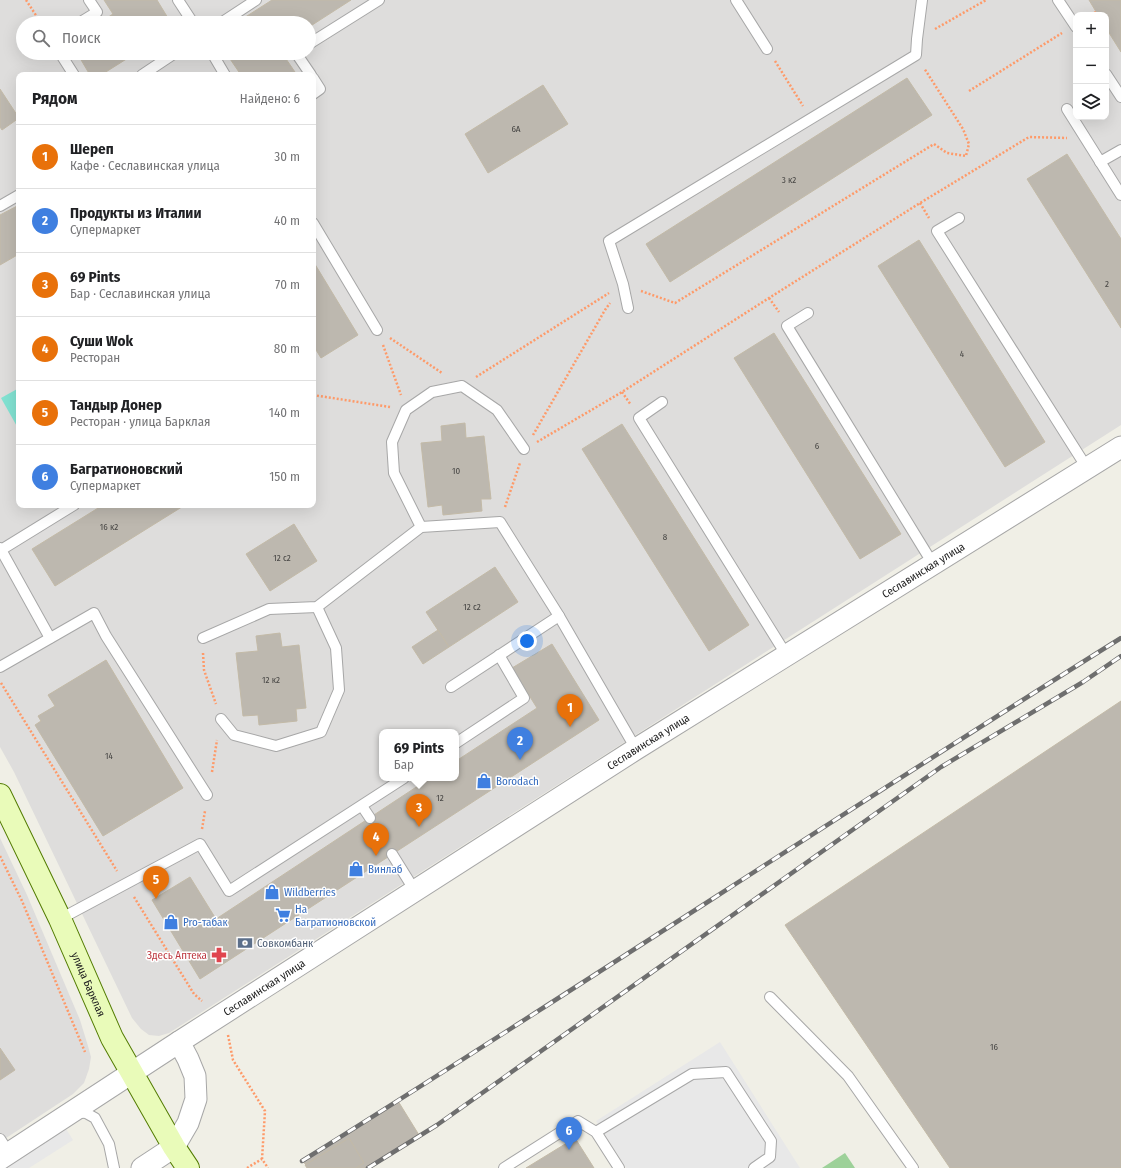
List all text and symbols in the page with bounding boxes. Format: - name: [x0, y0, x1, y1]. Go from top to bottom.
- map controls: [1073, 12, 1109, 120]
- button: +: [1073, 12, 1109, 48]
- search box: [16, 16, 316, 60]
- icon: search: [30, 27, 52, 49]
- text: Поиск: [62, 29, 100, 47]
- button: −: [1073, 48, 1109, 84]
- button: layers: [1073, 84, 1109, 120]
- text: Рядом: [32, 88, 77, 109]
- text: Найдено: 6: [240, 91, 300, 106]
- house number: 6А: [511, 124, 521, 134]
- text: Шереп: [70, 140, 114, 158]
- text: 1: [42, 149, 48, 164]
- text: 30 m: [274, 149, 300, 164]
- text: Кафе · Сеславинская улица: [70, 158, 220, 173]
- house number: 3 к2: [782, 175, 796, 185]
- text: Продукты из Италии: [70, 204, 201, 222]
- text: 2: [42, 213, 48, 228]
- text: 40 m: [274, 213, 300, 228]
- text: Супермаркет: [70, 222, 141, 237]
- text: 69 Pints: [70, 268, 120, 286]
- text: 3: [42, 277, 48, 292]
- text: 70 m: [275, 277, 300, 292]
- house number: 2: [1105, 279, 1109, 289]
- text: Бар · Сеславинская улица: [70, 286, 211, 301]
- text: Суши Wok: [70, 332, 133, 350]
- text: 4: [42, 341, 48, 356]
- text: 80 m: [274, 341, 300, 356]
- house number: 4: [960, 349, 965, 359]
- text: Ресторан: [70, 350, 120, 365]
- text: Тандыр Донер: [70, 396, 162, 414]
- text: 5: [42, 405, 48, 420]
- text: 140 m: [269, 405, 300, 420]
- text: Ресторан · улица Барклая: [70, 414, 210, 429]
- house number: 6: [815, 441, 820, 451]
- text: Багратионовский: [70, 460, 183, 478]
- house number: 10: [452, 466, 460, 476]
- text: 6: [42, 469, 48, 484]
- text: 150 m: [269, 469, 300, 484]
- text: Супермаркет: [70, 478, 141, 493]
- house number: 16 к2: [100, 522, 118, 532]
- house number: 8: [663, 532, 668, 542]
- street label: Сеславинская улица: [880, 540, 967, 601]
- house number: 12 с2: [273, 553, 291, 563]
- house number: 12 с2: [463, 602, 481, 612]
- your location: [517, 631, 537, 651]
- house number: 12 к2: [262, 675, 280, 685]
- pin: 1: [557, 694, 583, 727]
- street label: Сеславинская улица: [605, 711, 692, 773]
- pin: 2: [507, 727, 533, 760]
- popup: [379, 729, 459, 781]
- text: 69 Pints: [394, 739, 444, 757]
- house number: 14: [105, 751, 114, 761]
- text: Бар: [394, 757, 414, 772]
- shop icon: Borodach: [475, 772, 493, 790]
- place label: Borodach: [496, 775, 539, 788]
- house number: 12: [436, 793, 444, 803]
- pin: 3: [406, 794, 432, 827]
- pin: 4: [363, 823, 389, 856]
- shop icon: Винлаб: [347, 860, 365, 878]
- place label: Винлаб: [368, 863, 403, 876]
- pin: 5: [143, 866, 169, 899]
- shop icon: Wildberries: [263, 883, 281, 901]
- place label: Wildberries: [284, 886, 336, 899]
- place label: На Багратионовской: [295, 903, 376, 929]
- supermarket icon: На Багратионовской: [274, 906, 292, 924]
- shop icon: Pro-табак: [162, 913, 180, 931]
- place label: Pro-табак: [183, 916, 228, 929]
- bank icon: Совкомбанк: [236, 934, 254, 952]
- place label: Совкомбанк: [257, 937, 314, 950]
- pharmacy icon: Здесь Аптека: [210, 946, 228, 964]
- place label: Здесь Аптека: [147, 949, 207, 962]
- street label: улица Барклая: [68, 950, 108, 1019]
- street label: Сеславинская улица: [221, 957, 308, 1019]
- house number: 16: [990, 1042, 999, 1052]
- pin: 6: [556, 1117, 582, 1150]

